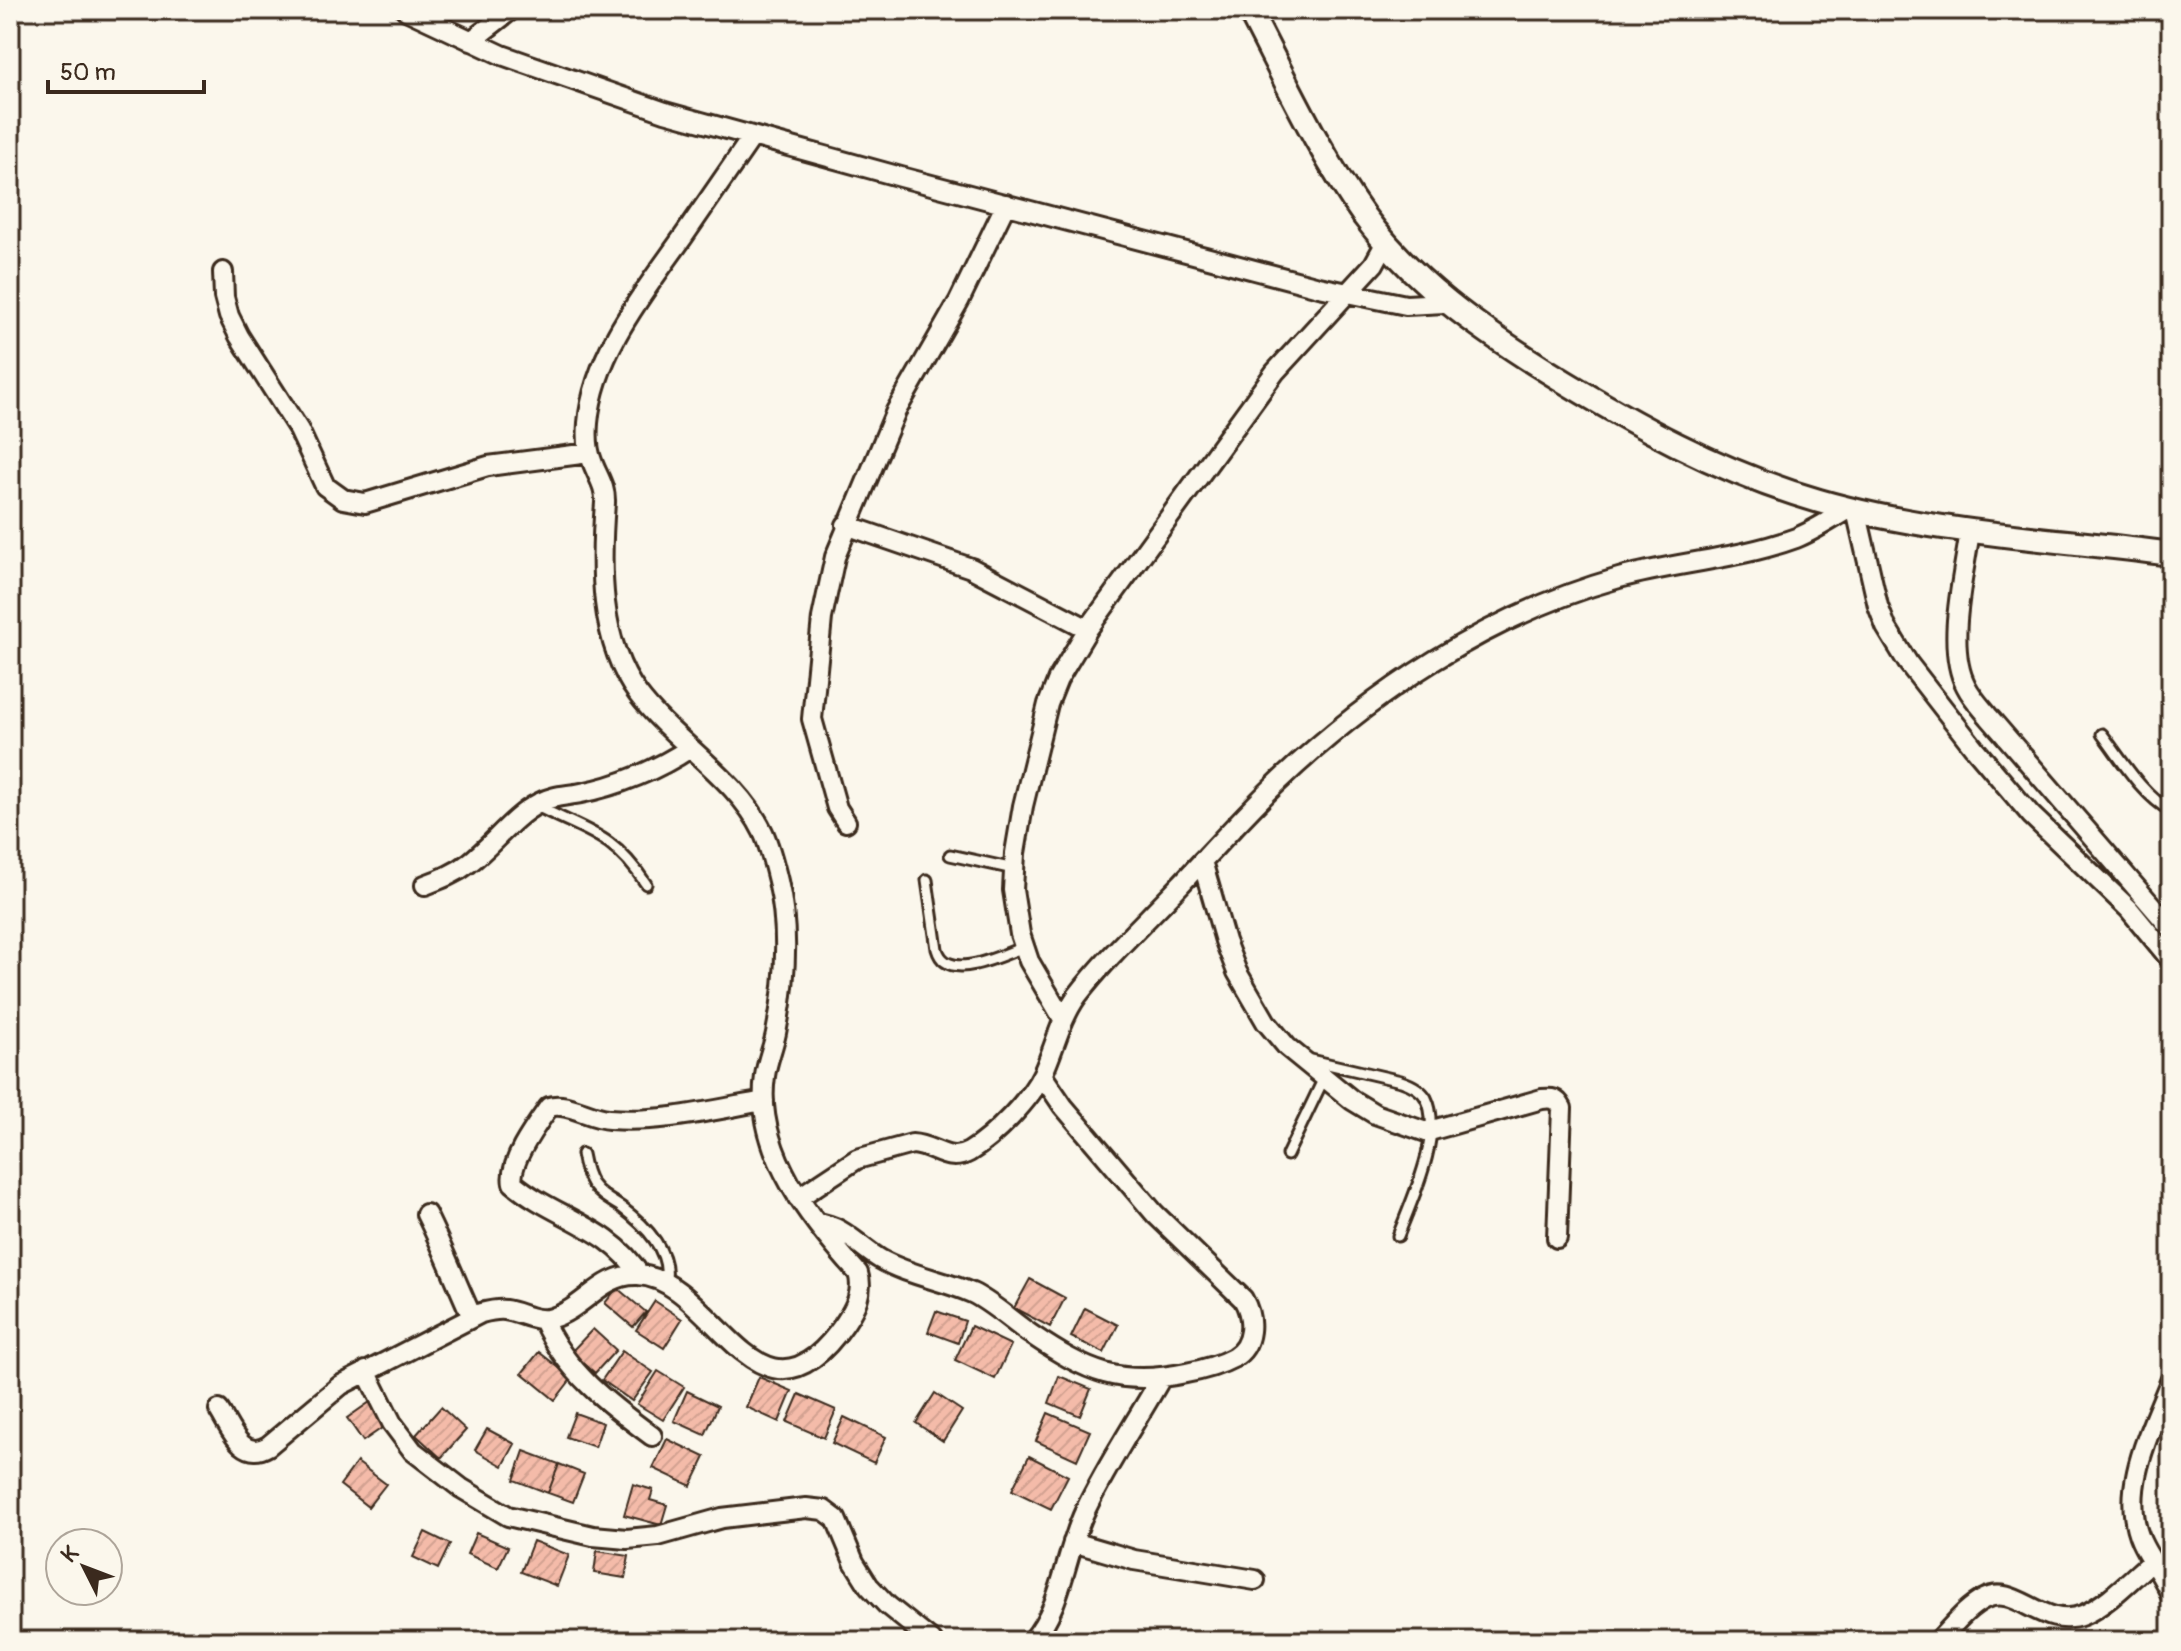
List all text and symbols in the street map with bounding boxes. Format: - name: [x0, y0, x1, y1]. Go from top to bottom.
- scale bar: [48, 44, 204, 94]
- text: 50 m: [60, 58, 116, 87]
- north arrow: [44, 1527, 124, 1607]
- text: K: [55, 1539, 85, 1569]

